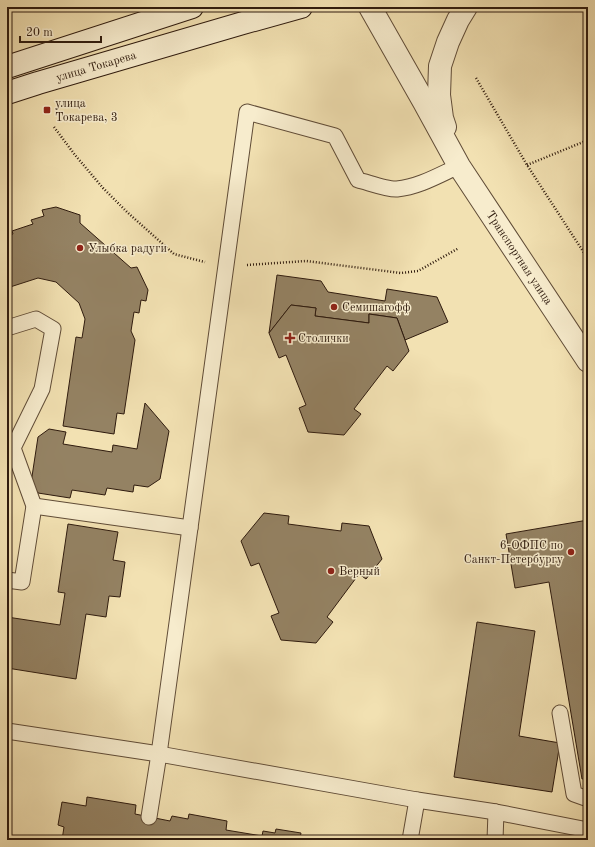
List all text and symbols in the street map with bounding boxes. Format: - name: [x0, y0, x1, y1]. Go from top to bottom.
- scale bar: [20, 18, 101, 44]
- text: 20 m: [26, 27, 53, 39]
- street label: улица Токарева: [55, 50, 138, 84]
- place label: улица Токарева, 3: [55, 98, 118, 124]
- marker: улица Токарева, 3: [42, 105, 52, 115]
- street label: Транспортная улица: [483, 209, 554, 307]
- marker: Улыбка радуги: [75, 243, 85, 253]
- place label: Улыбка радуги: [88, 243, 167, 255]
- marker: Семишагофф: [329, 302, 339, 312]
- place label: Семишагофф: [342, 302, 411, 314]
- marker: Столички: [285, 333, 295, 343]
- place label: Столички: [298, 333, 349, 345]
- place label: 6-ОФПС по Санкт-Петербургу: [464, 540, 564, 566]
- marker: 6-ОФПС по Санкт-Петербургу: [566, 547, 576, 557]
- marker: Верный: [326, 566, 336, 576]
- place label: Верный: [339, 566, 380, 578]

